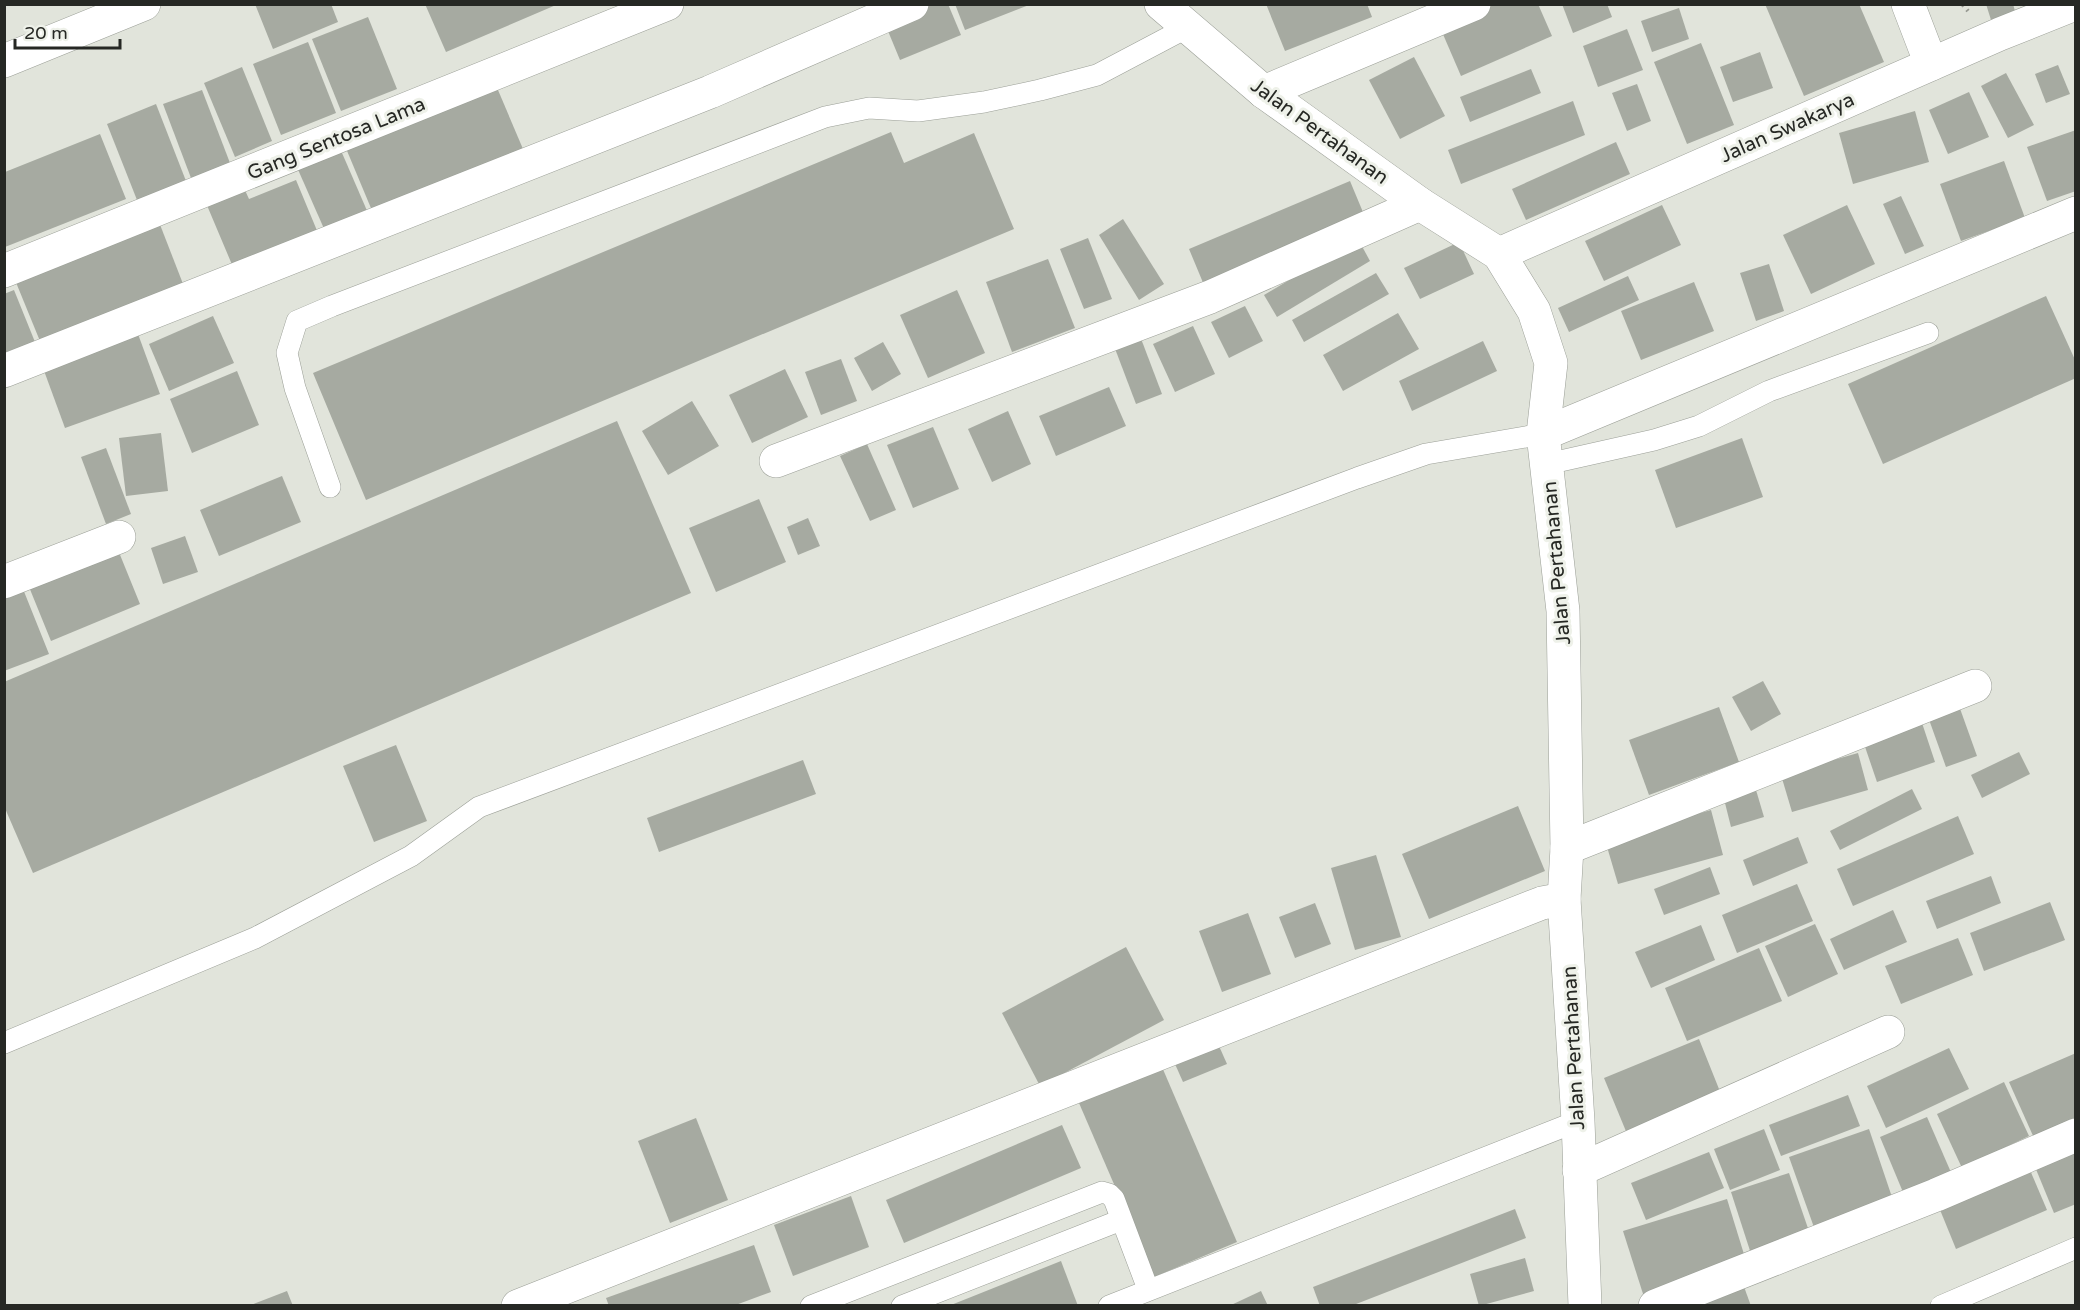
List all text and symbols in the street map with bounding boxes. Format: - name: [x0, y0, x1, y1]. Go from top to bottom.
- scale bar: [15, 12, 120, 50]
- text: 20 m: [24, 22, 68, 44]
- street label: Jalan Pertahanan: [1246, 74, 1393, 190]
- street label: Jalan Swakarya: [1717, 88, 1858, 168]
- street label: Gang Sentosa Lama: [244, 92, 429, 186]
- street label: Jalan Pertahanan: [1538, 480, 1576, 646]
- street label: Jalan Pertahanan: [1558, 965, 1590, 1131]

